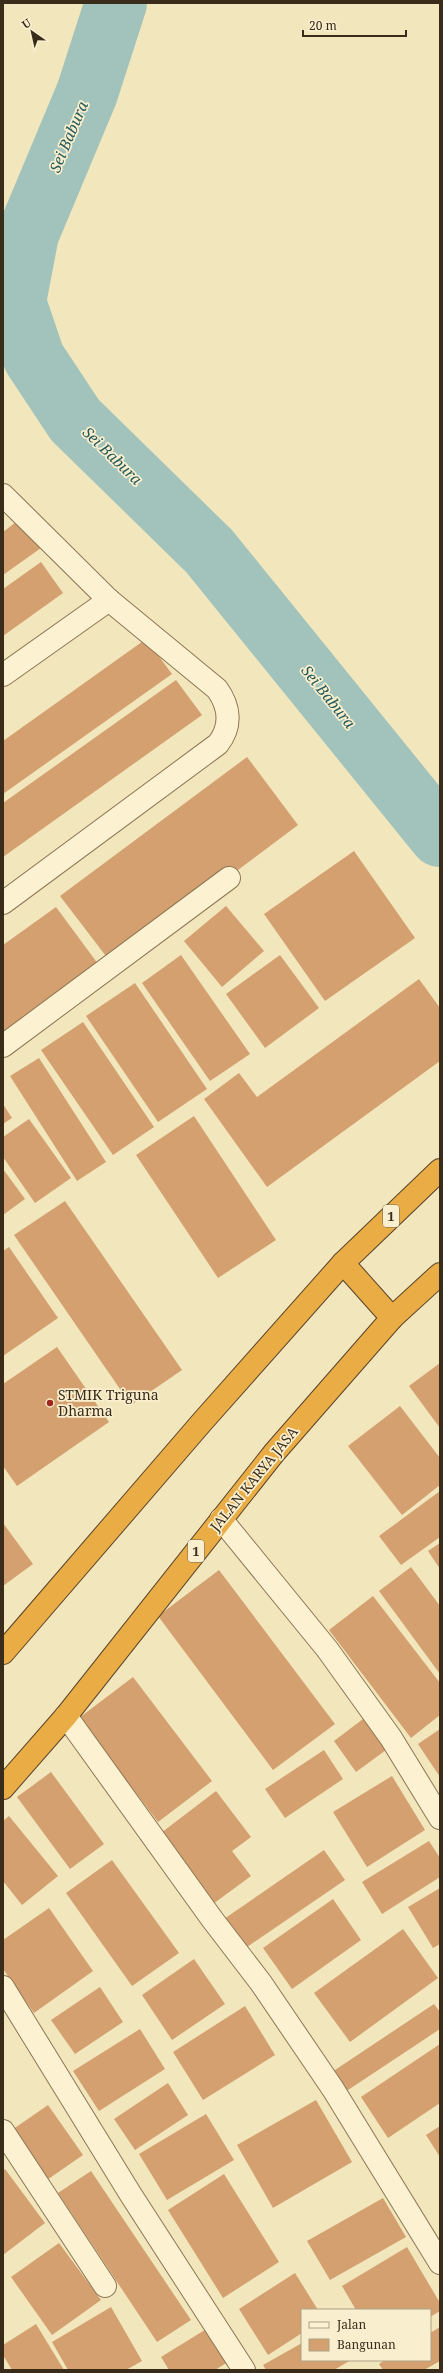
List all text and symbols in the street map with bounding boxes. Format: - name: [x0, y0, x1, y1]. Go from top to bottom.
- north arrow: [12, 12, 52, 52]
- scale bar: [303, 12, 406, 38]
- text: U: [19, 14, 34, 32]
- text: 20 m: [309, 17, 337, 34]
- water label: Sei Babura: [44, 98, 92, 175]
- water label: Sei Babura: [79, 422, 147, 489]
- water label: Sei Babura: [297, 661, 360, 732]
- road number: 1: [383, 1205, 399, 1227]
- place label: STMIK Triguna Dharma: [58, 1385, 159, 1420]
- marker: STMIK Triguna Dharma: [45, 1398, 55, 1408]
- street label: JALAN KARYA JASA: [205, 1422, 302, 1536]
- road number: 1: [188, 1540, 204, 1562]
- legend: [301, 2309, 431, 2361]
- text: Jalan: [336, 2316, 367, 2333]
- text: Bangunan: [337, 2336, 396, 2353]

